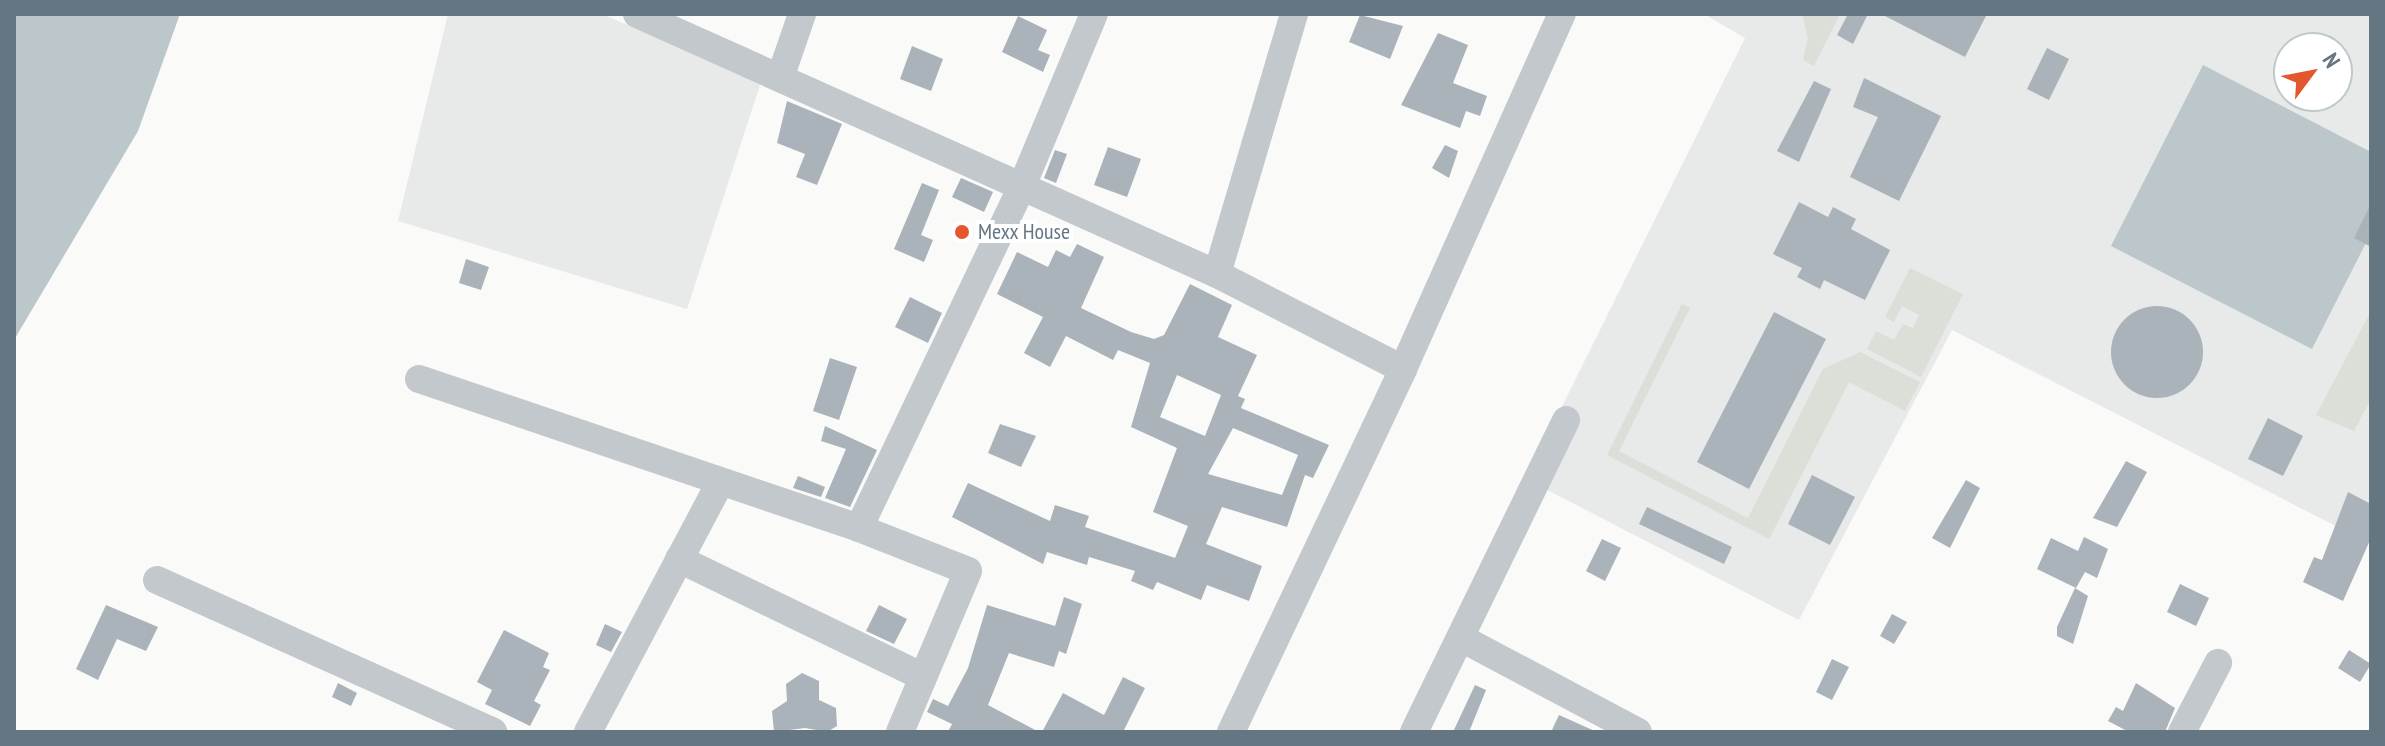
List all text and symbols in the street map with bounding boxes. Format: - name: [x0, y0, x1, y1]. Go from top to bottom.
- north arrow: [2273, 32, 2353, 112]
- text: N: [2317, 48, 2347, 73]
- place label: Mexx House: [978, 219, 1071, 245]
- marker: Mexx House: [953, 223, 971, 241]

